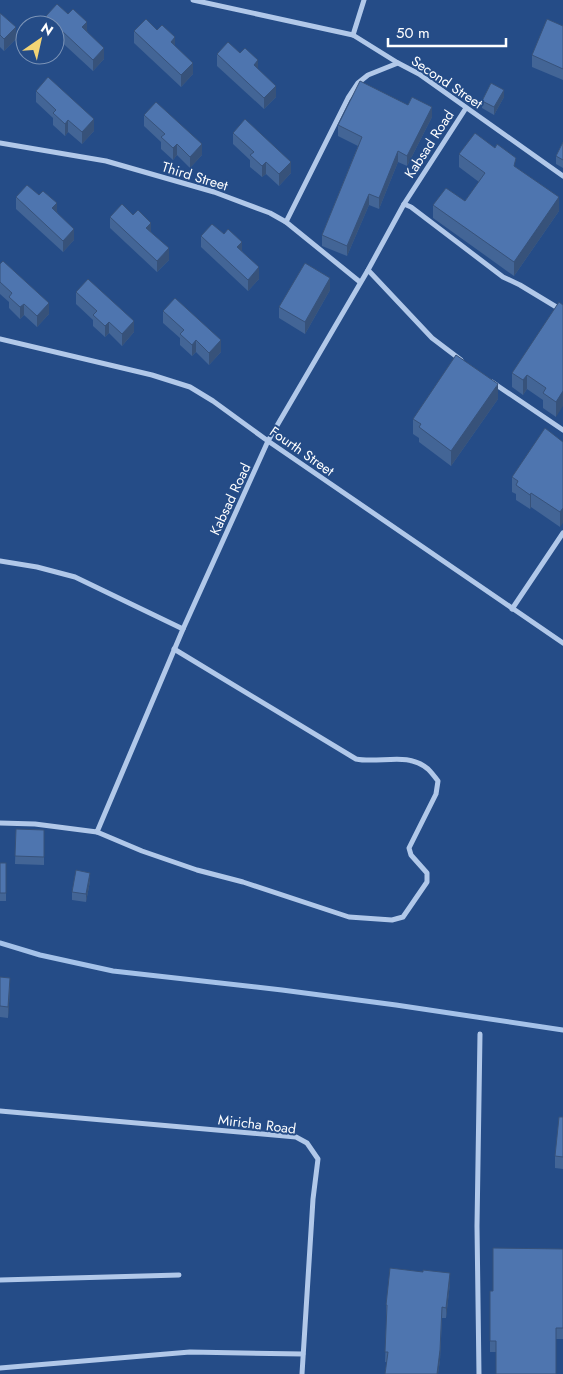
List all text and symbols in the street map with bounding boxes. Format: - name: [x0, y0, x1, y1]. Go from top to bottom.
- north arrow: [15, 15, 65, 65]
- scale bar: [388, 15, 506, 47]
- text: N: [37, 18, 57, 41]
- text: 50 m: [396, 22, 430, 44]
- street label: Second Street: [407, 51, 487, 114]
- street label: Kabsad Road: [400, 106, 458, 182]
- street label: Third Street: [160, 157, 231, 196]
- street label: Fourth Street: [266, 421, 339, 481]
- street label: Kabsad Road: [205, 460, 255, 538]
- street label: Miricha Road: [217, 1109, 297, 1139]

